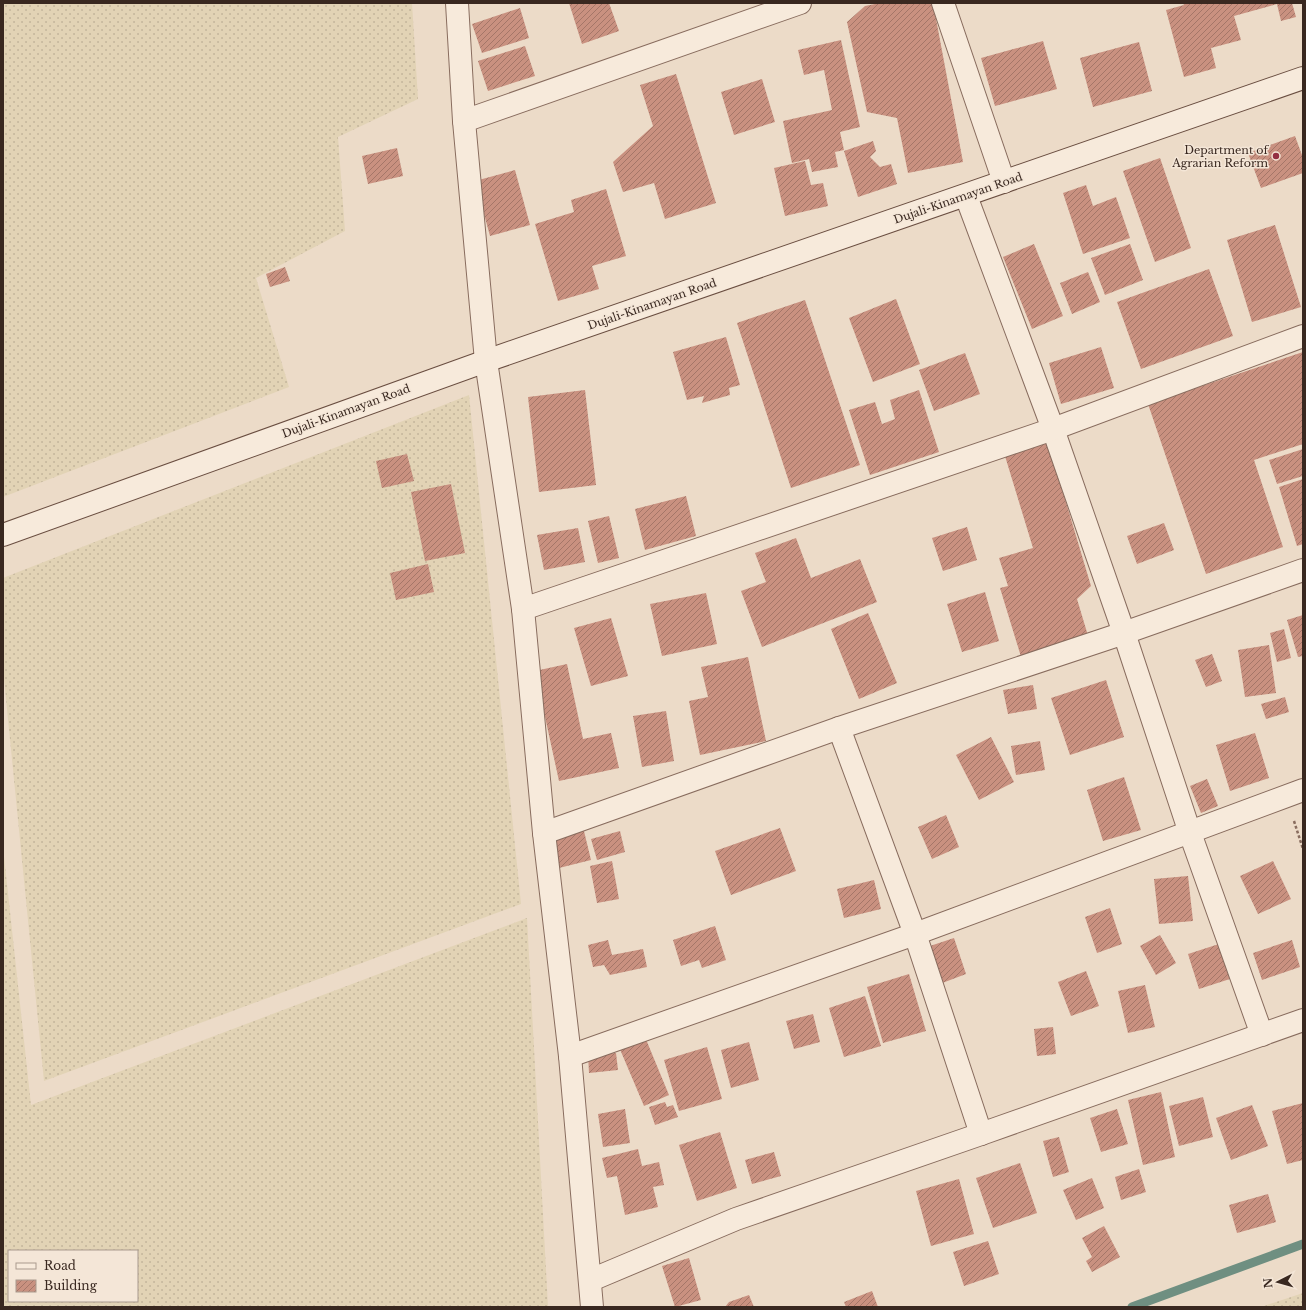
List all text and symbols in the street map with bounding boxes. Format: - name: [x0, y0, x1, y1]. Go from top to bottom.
- place label: Department of Agrarian Reform: [1171, 143, 1269, 170]
- marker: Department of Agrarian Reform: [1271, 151, 1281, 161]
- street label: Dujali-Kinamayan Road: [892, 169, 1025, 227]
- street label: Dujali-Kinamayan Road: [586, 275, 719, 333]
- street label: Dujali-Kinamayan Road: [280, 381, 413, 441]
- legend: [8, 1250, 138, 1302]
- text: Road: [44, 1258, 76, 1273]
- north arrow: [1258, 1262, 1298, 1302]
- text: N: [1260, 1277, 1276, 1289]
- text: Building: [44, 1278, 98, 1293]

